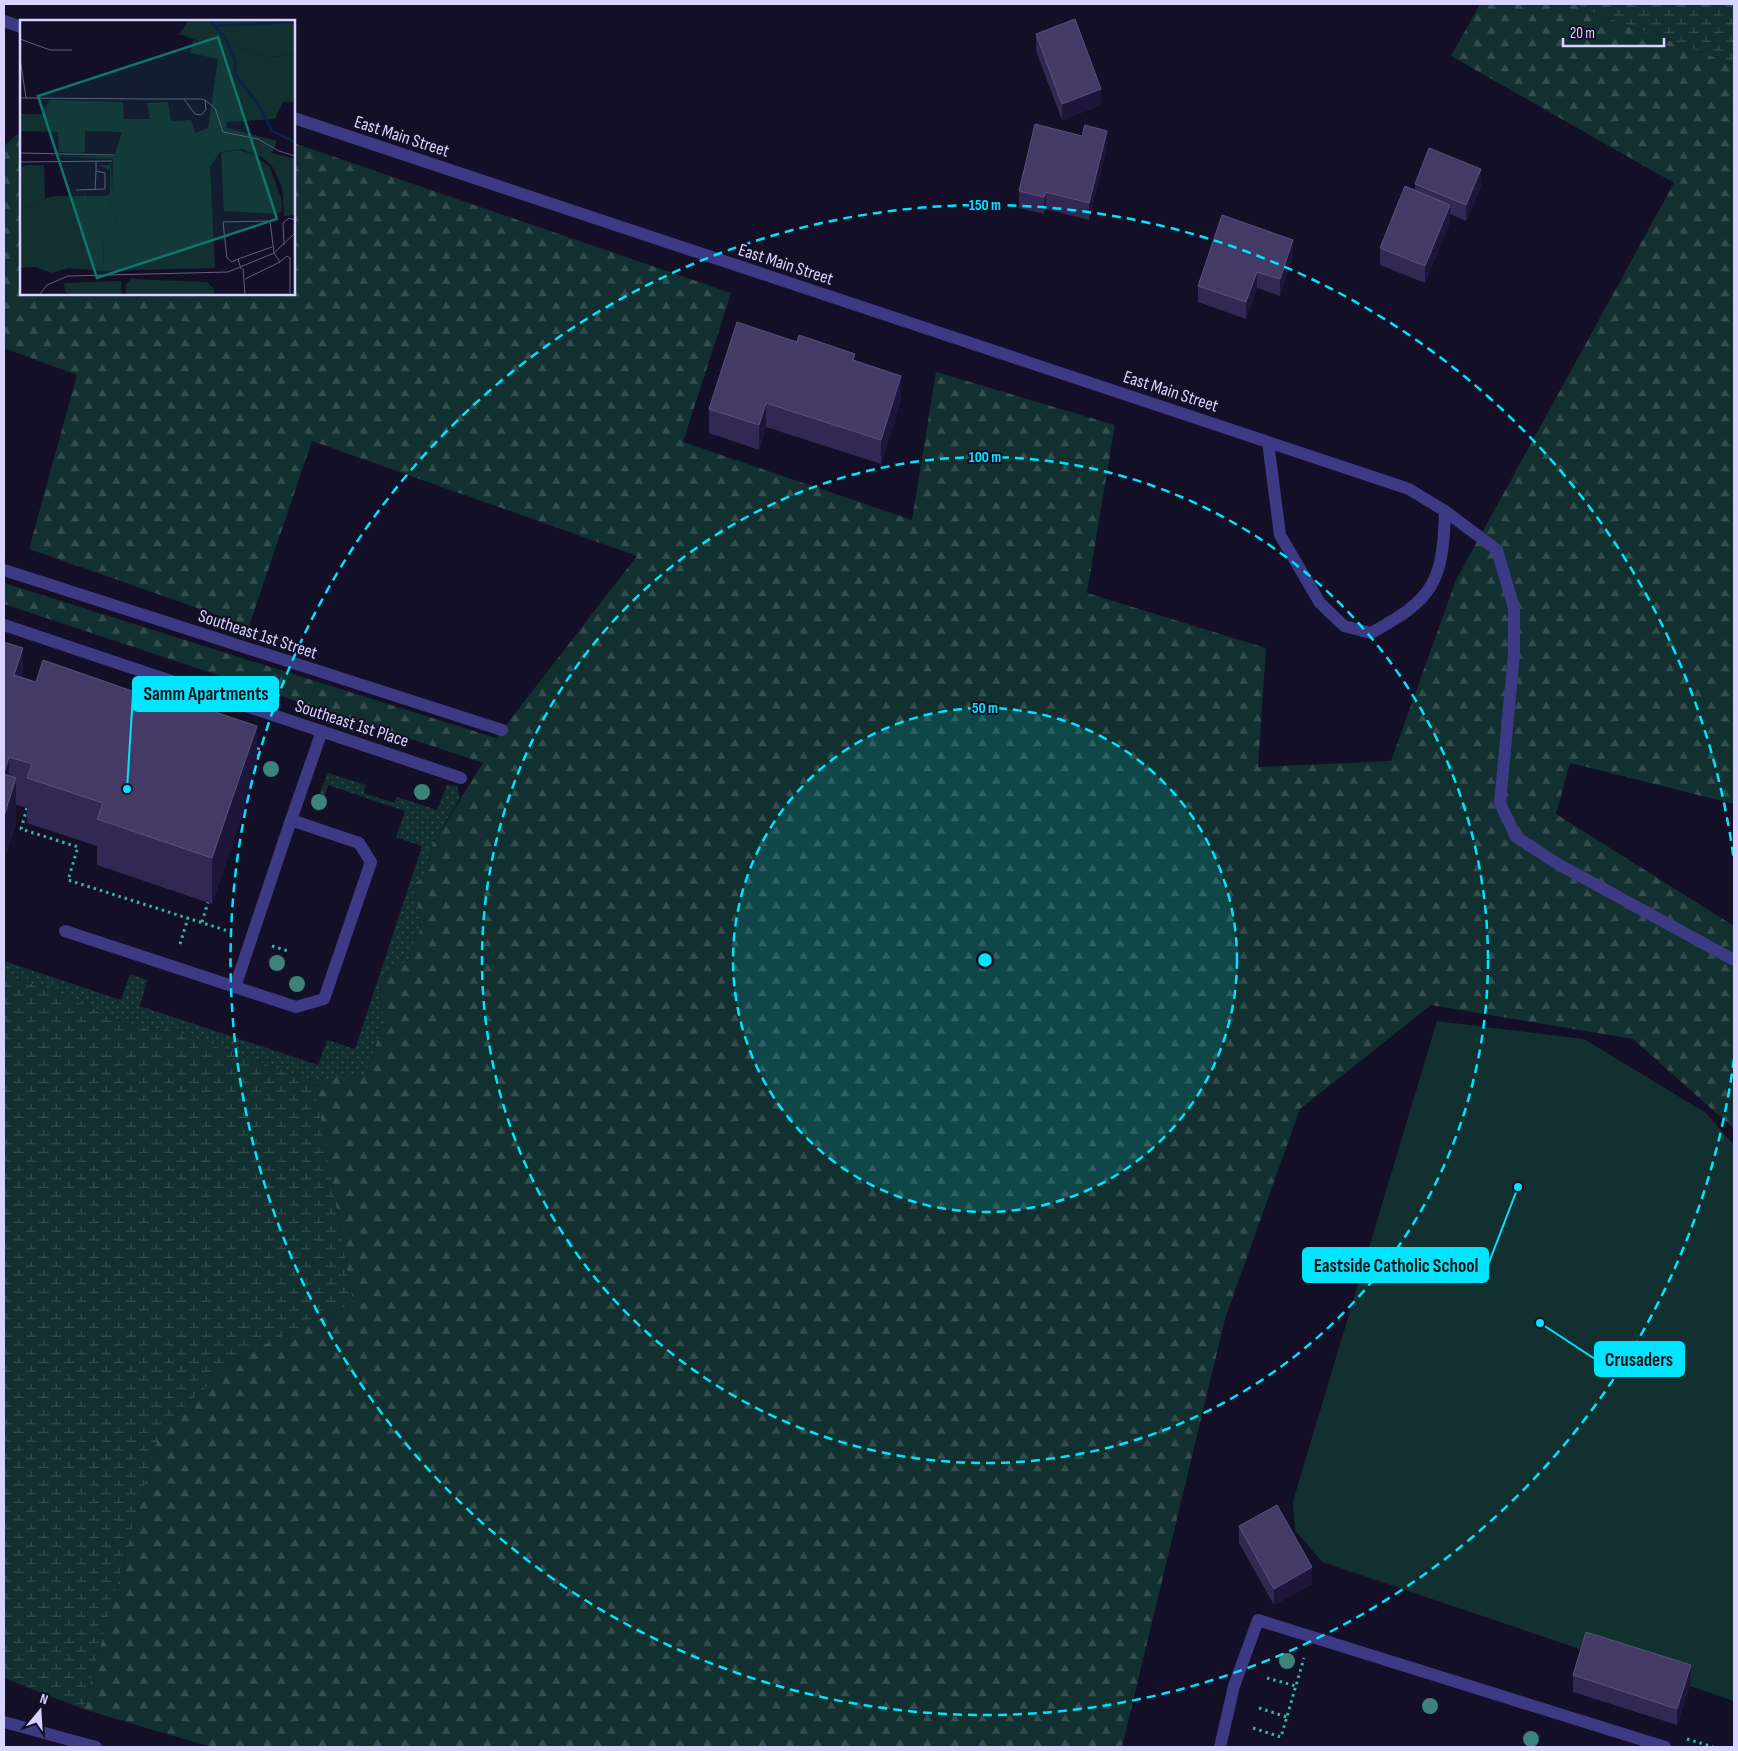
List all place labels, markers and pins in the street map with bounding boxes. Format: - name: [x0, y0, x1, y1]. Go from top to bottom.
- callout: Samm Apartments: [133, 677, 278, 711]
- centre of rings: [976, 951, 994, 969]
- callout: Eastside Catholic School: [1303, 1248, 1488, 1282]
- callout: Crusaders: [1595, 1342, 1684, 1376]

